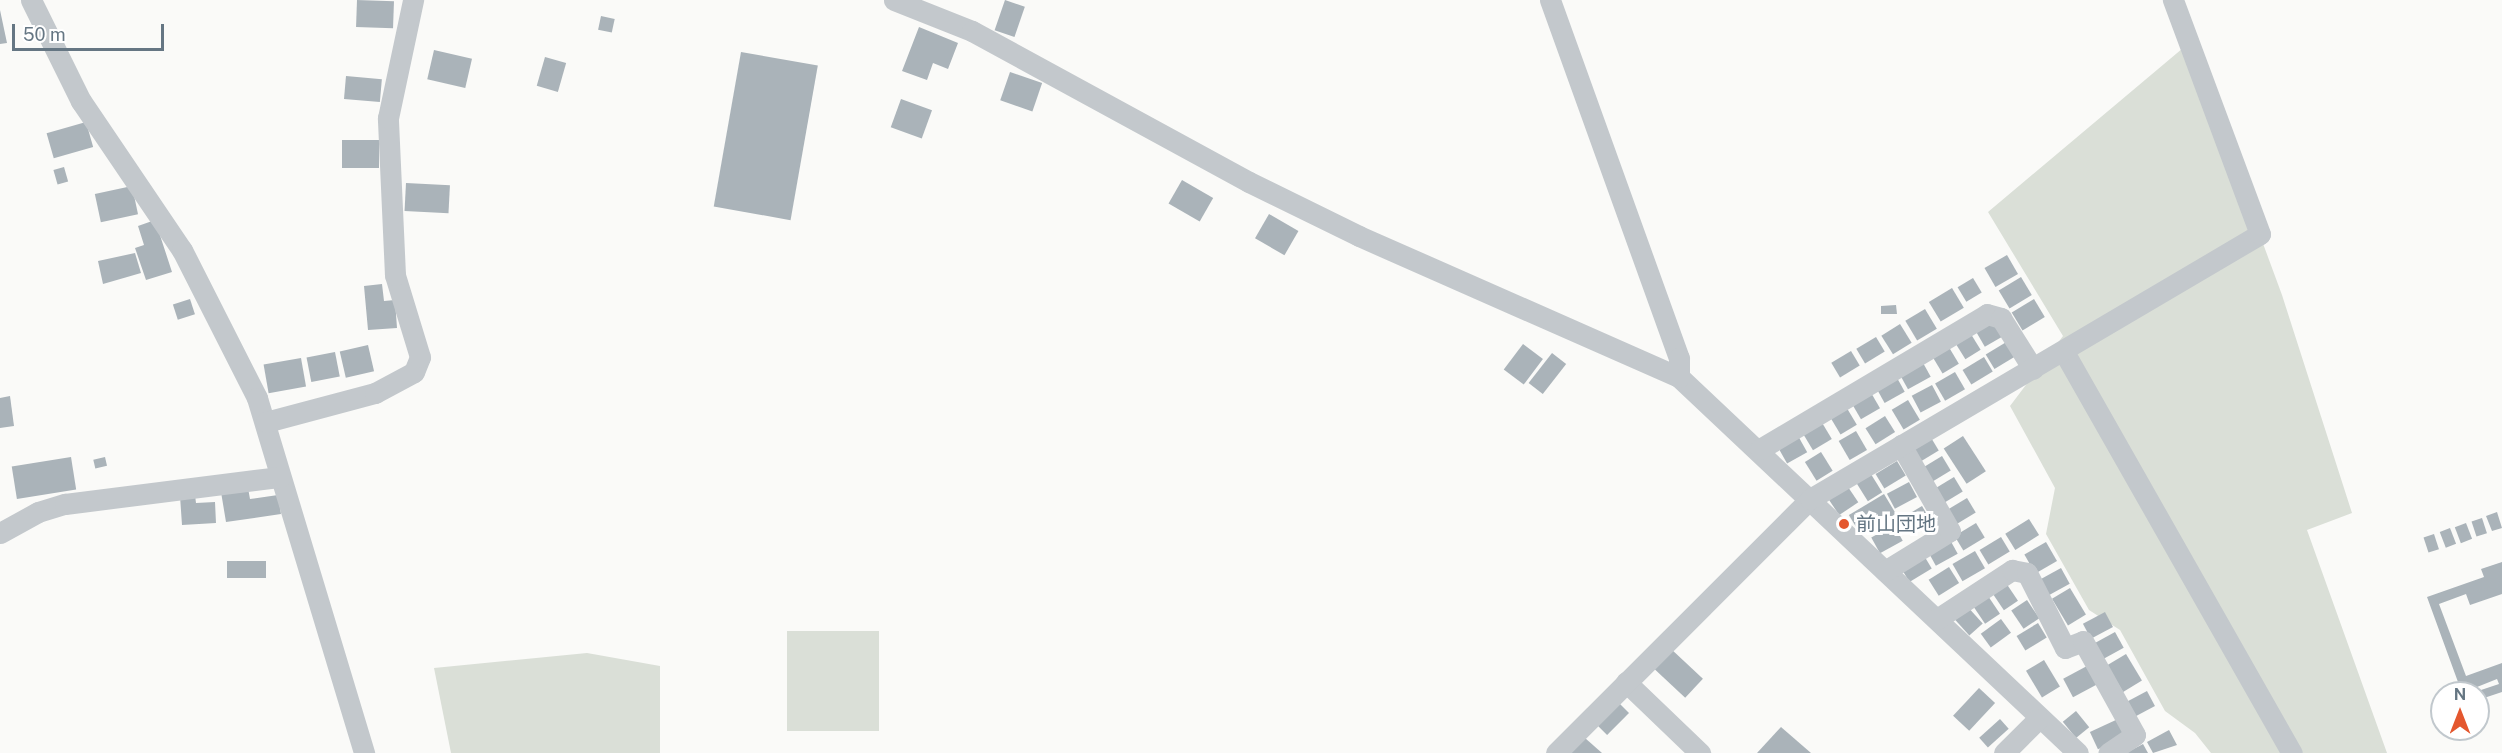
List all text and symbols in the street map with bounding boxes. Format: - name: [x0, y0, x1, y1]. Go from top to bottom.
- scale bar: [15, 12, 166, 50]
- text: 50 m: [23, 24, 66, 45]
- place label: 前山団地: [1856, 512, 1936, 536]
- marker: 前山団地: [1837, 517, 1851, 531]
- north arrow: [2430, 681, 2490, 741]
- text: N: [2454, 685, 2466, 704]

